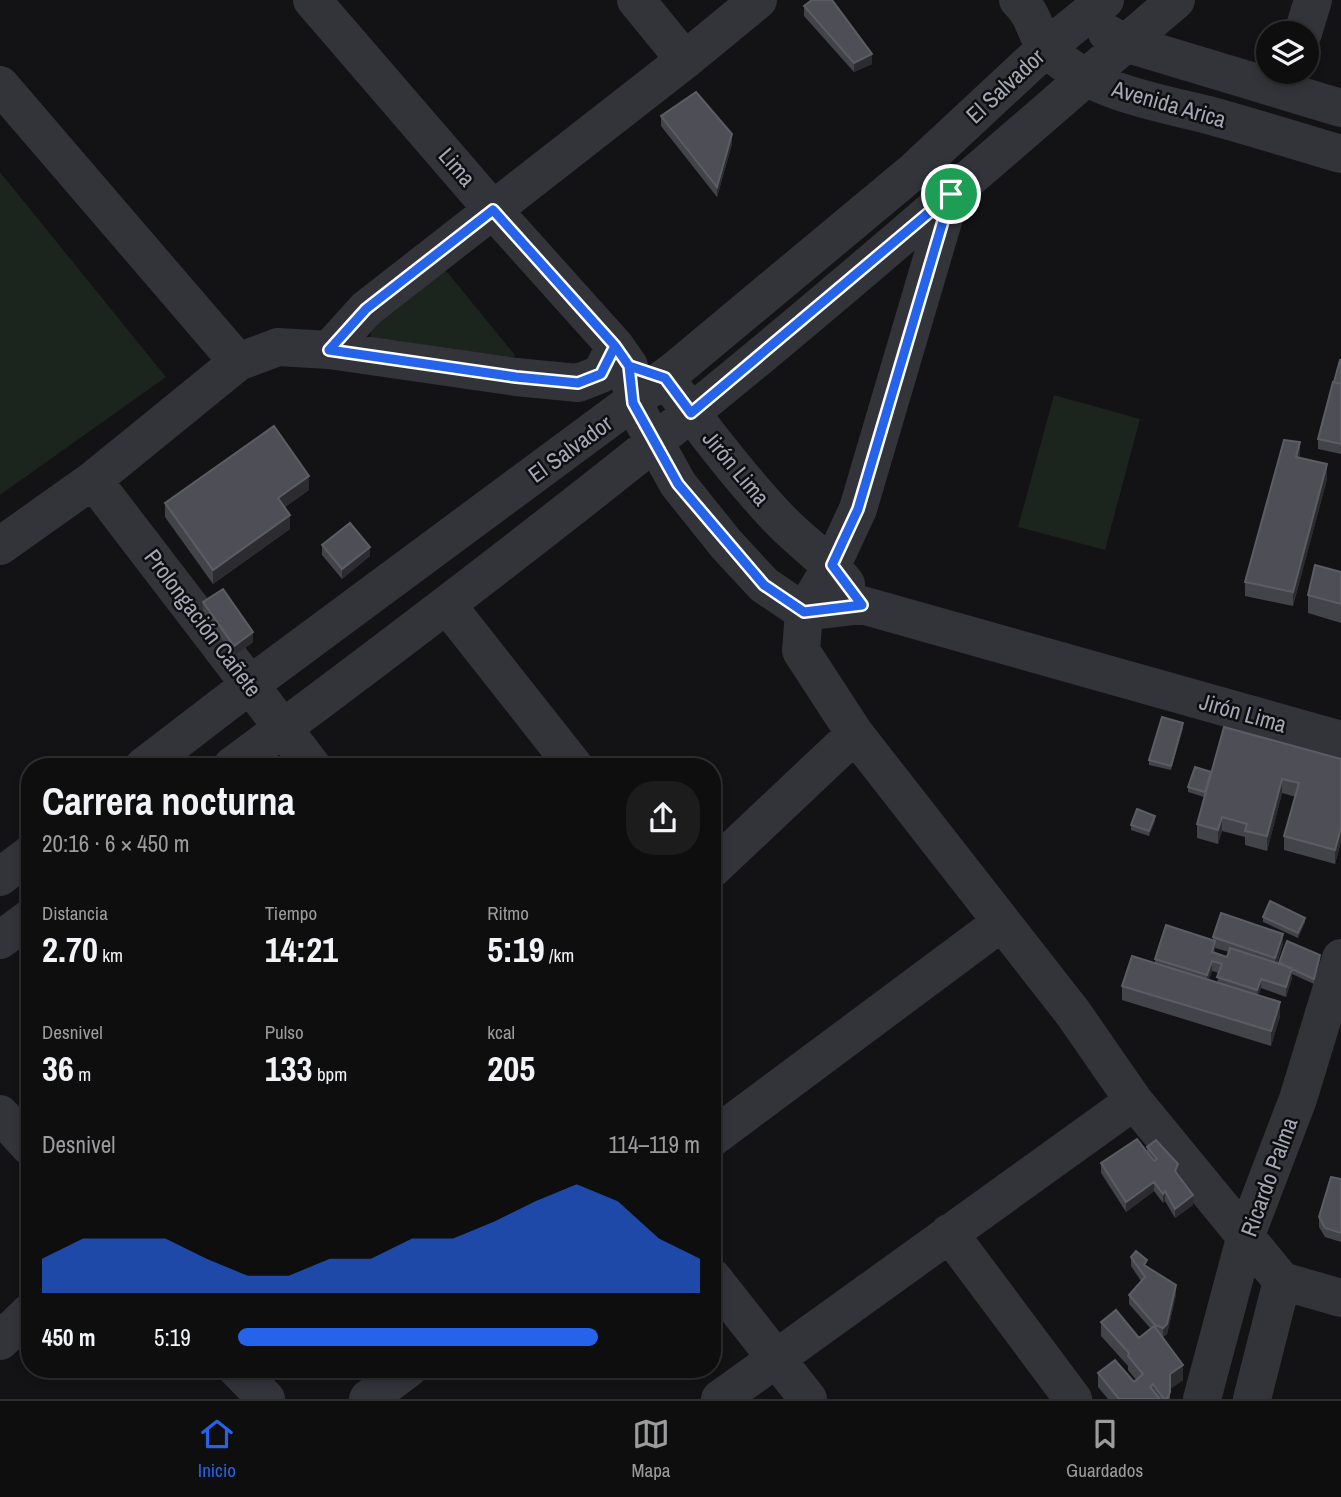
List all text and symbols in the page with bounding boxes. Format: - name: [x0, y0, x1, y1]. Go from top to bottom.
- map controls: [1256, 21, 1319, 84]
- button: layers: [1256, 21, 1319, 84]
- street label: El Salvador: [959, 41, 1051, 130]
- street label: Avenida Arica: [1108, 72, 1230, 135]
- street label: Lima: [432, 141, 483, 193]
- pin: [921, 164, 981, 224]
- icon: arrive: [932, 175, 970, 213]
- street label: El Salvador: [522, 407, 618, 489]
- street label: Jirón Lima: [696, 424, 777, 512]
- street label: Prolongación Cañete: [138, 543, 269, 703]
- street label: Jirón Lima: [1196, 685, 1291, 740]
- text: Carrera nocturna: [42, 776, 295, 827]
- button: share: [626, 781, 700, 855]
- text: 20:16 · 6 × 450 m: [42, 828, 189, 859]
- text: Distancia: [42, 900, 108, 926]
- text: Tiempo: [265, 900, 317, 926]
- text: Ritmo: [487, 900, 529, 926]
- text: 2.70: [42, 926, 98, 973]
- text: 14:21: [265, 926, 338, 973]
- text: 5:19: [487, 926, 545, 973]
- text: km: [98, 942, 123, 968]
- text: /km: [545, 942, 574, 968]
- text: Desnivel: [42, 1019, 103, 1045]
- text: Pulso: [265, 1019, 304, 1045]
- text: kcal: [487, 1019, 515, 1045]
- text: 36: [42, 1045, 74, 1092]
- text: 133: [265, 1045, 313, 1092]
- text: 205: [487, 1045, 535, 1092]
- text: m: [74, 1061, 91, 1087]
- text: bpm: [313, 1061, 347, 1087]
- street label: Ricardo Palma: [1233, 1112, 1305, 1241]
- text: Desnivel: [42, 1129, 115, 1160]
- text: 114–119 m: [608, 1129, 700, 1160]
- text: 450 m: [42, 1322, 95, 1353]
- text: 5:19: [154, 1322, 191, 1353]
- tab: Inicio: [198, 1415, 236, 1483]
- tab: Mapa: [632, 1415, 671, 1483]
- tab: Guardados: [1066, 1415, 1143, 1483]

